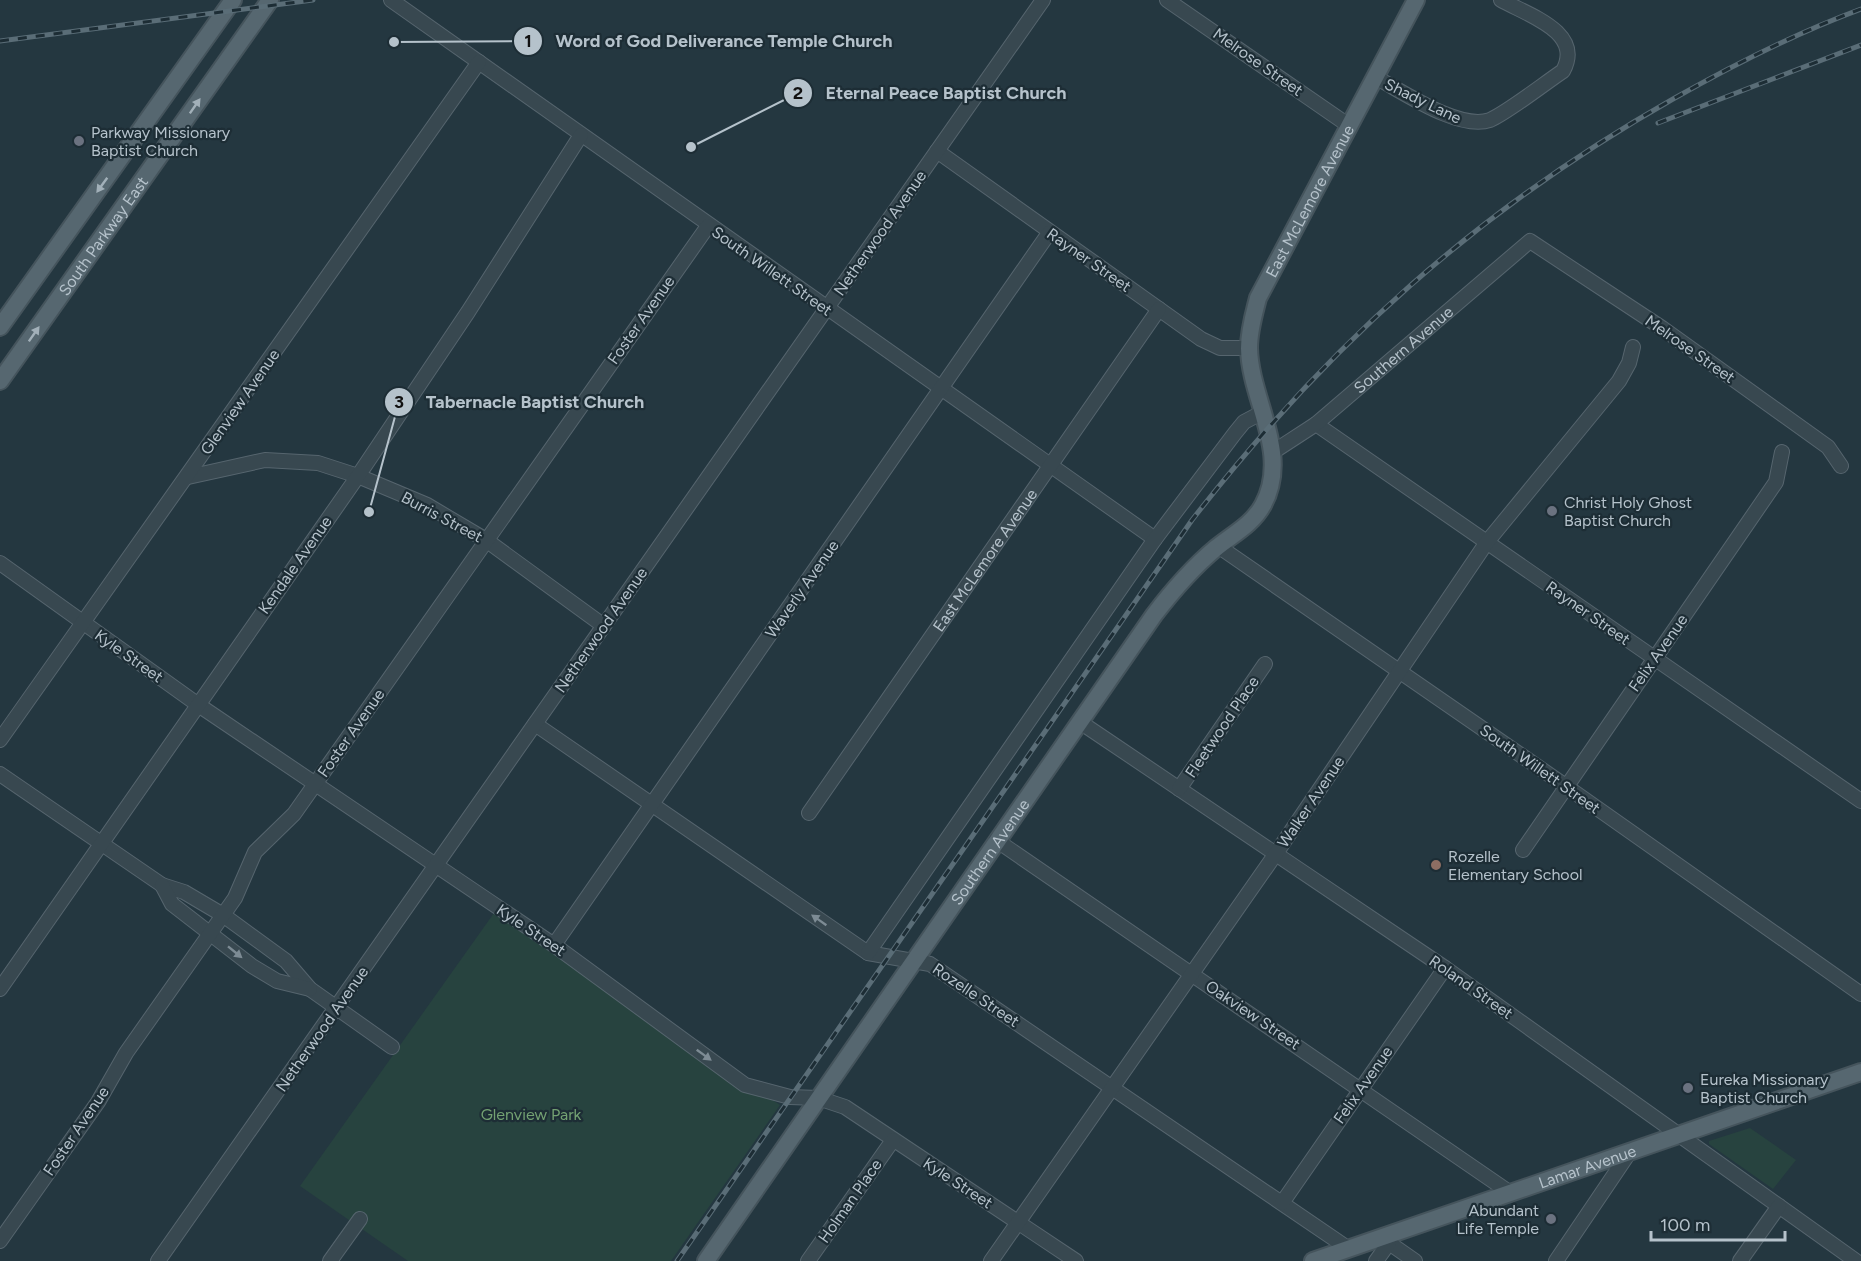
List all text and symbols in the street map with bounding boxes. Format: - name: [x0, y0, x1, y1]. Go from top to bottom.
- callout: Word of God Deliverance Temple Church: [513, 23, 904, 59]
- street label: Melrose Street: [1209, 24, 1307, 100]
- text: 1: [524, 30, 532, 52]
- text: Word of God Deliverance Temple Church: [556, 30, 892, 52]
- street label: Shady Lane: [1382, 74, 1465, 128]
- callout: Eternal Peace Baptist Church: [783, 75, 1078, 111]
- text: 2: [793, 82, 803, 104]
- text: Eternal Peace Baptist Church: [825, 82, 1067, 104]
- one-way arrow: [189, 98, 201, 114]
- street label: East McLemore Avenue: [1261, 121, 1358, 280]
- place label: Parkway Missionary Baptist Church: [91, 123, 231, 160]
- marker: Parkway Missionary Baptist Church: [72, 134, 86, 148]
- street label: Netherwood Avenue: [830, 166, 931, 299]
- street label: South Parkway East: [54, 173, 152, 299]
- one-way arrow: [96, 176, 108, 192]
- street label: South Willett Street: [708, 222, 836, 320]
- street label: Rayner Street: [1043, 224, 1135, 296]
- street label: Foster Avenue: [604, 272, 679, 368]
- street label: Southern Avenue: [1350, 302, 1457, 397]
- street label: Melrose Street: [1641, 311, 1739, 387]
- one-way arrow: [28, 326, 40, 342]
- street label: Glenview Avenue: [197, 345, 284, 458]
- callout: Tabernacle Baptist Church: [384, 384, 657, 420]
- text: 3: [394, 391, 404, 413]
- text: Tabernacle Baptist Church: [426, 391, 644, 413]
- street label: East McLemore Avenue: [929, 485, 1041, 635]
- street label: Burris Street: [398, 488, 486, 546]
- place label: Christ Holy Ghost Baptist Church: [1564, 493, 1692, 530]
- marker: Christ Holy Ghost Baptist Church: [1545, 504, 1559, 518]
- street label: Kendale Avenue: [254, 512, 336, 618]
- street label: Waverly Avenue: [761, 536, 843, 642]
- street label: Netherwood Avenue: [551, 563, 652, 696]
- street label: Rayner Street: [1542, 577, 1634, 649]
- street label: Felix Avenue: [1624, 610, 1692, 695]
- street label: Kyle Street: [91, 626, 167, 686]
- street label: Fleetwood Place: [1181, 672, 1263, 781]
- street label: Foster Avenue: [314, 685, 389, 781]
- street label: South Willett Street: [1476, 720, 1604, 818]
- street label: Walker Avenue: [1273, 752, 1349, 851]
- street label: Southern Avenue: [947, 795, 1033, 908]
- place label: Rozelle Elementary School: [1448, 847, 1582, 884]
- marker: Rozelle Elementary School: [1429, 858, 1443, 872]
- street label: Kyle Street: [493, 900, 569, 960]
- one-way arrow: [812, 914, 828, 926]
- one-way arrow: [227, 945, 243, 958]
- street label: Roland Street: [1425, 951, 1517, 1023]
- street label: Rozelle Street: [929, 959, 1023, 1031]
- street label: Netherwood Avenue: [272, 962, 373, 1095]
- street label: Oakview Street: [1202, 976, 1304, 1054]
- street label: Felix Avenue: [1329, 1042, 1397, 1127]
- one-way arrow: [697, 1048, 712, 1060]
- place label: Eureka Missionary Baptist Church: [1700, 1070, 1829, 1107]
- marker: Eureka Missionary Baptist Church: [1681, 1081, 1695, 1095]
- street label: Foster Avenue: [39, 1083, 113, 1179]
- park label: Glenview Park: [481, 1105, 582, 1124]
- street label: Lamar Avenue: [1536, 1141, 1639, 1192]
- street label: Kyle Street: [920, 1154, 996, 1212]
- street label: Holman Place: [814, 1155, 886, 1247]
- place label: Abundant Life Temple: [1457, 1201, 1539, 1238]
- scale bar: [1651, 1204, 1784, 1242]
- marker: Abundant Life Temple: [1544, 1212, 1558, 1226]
- text: 100 m: [1660, 1214, 1710, 1236]

